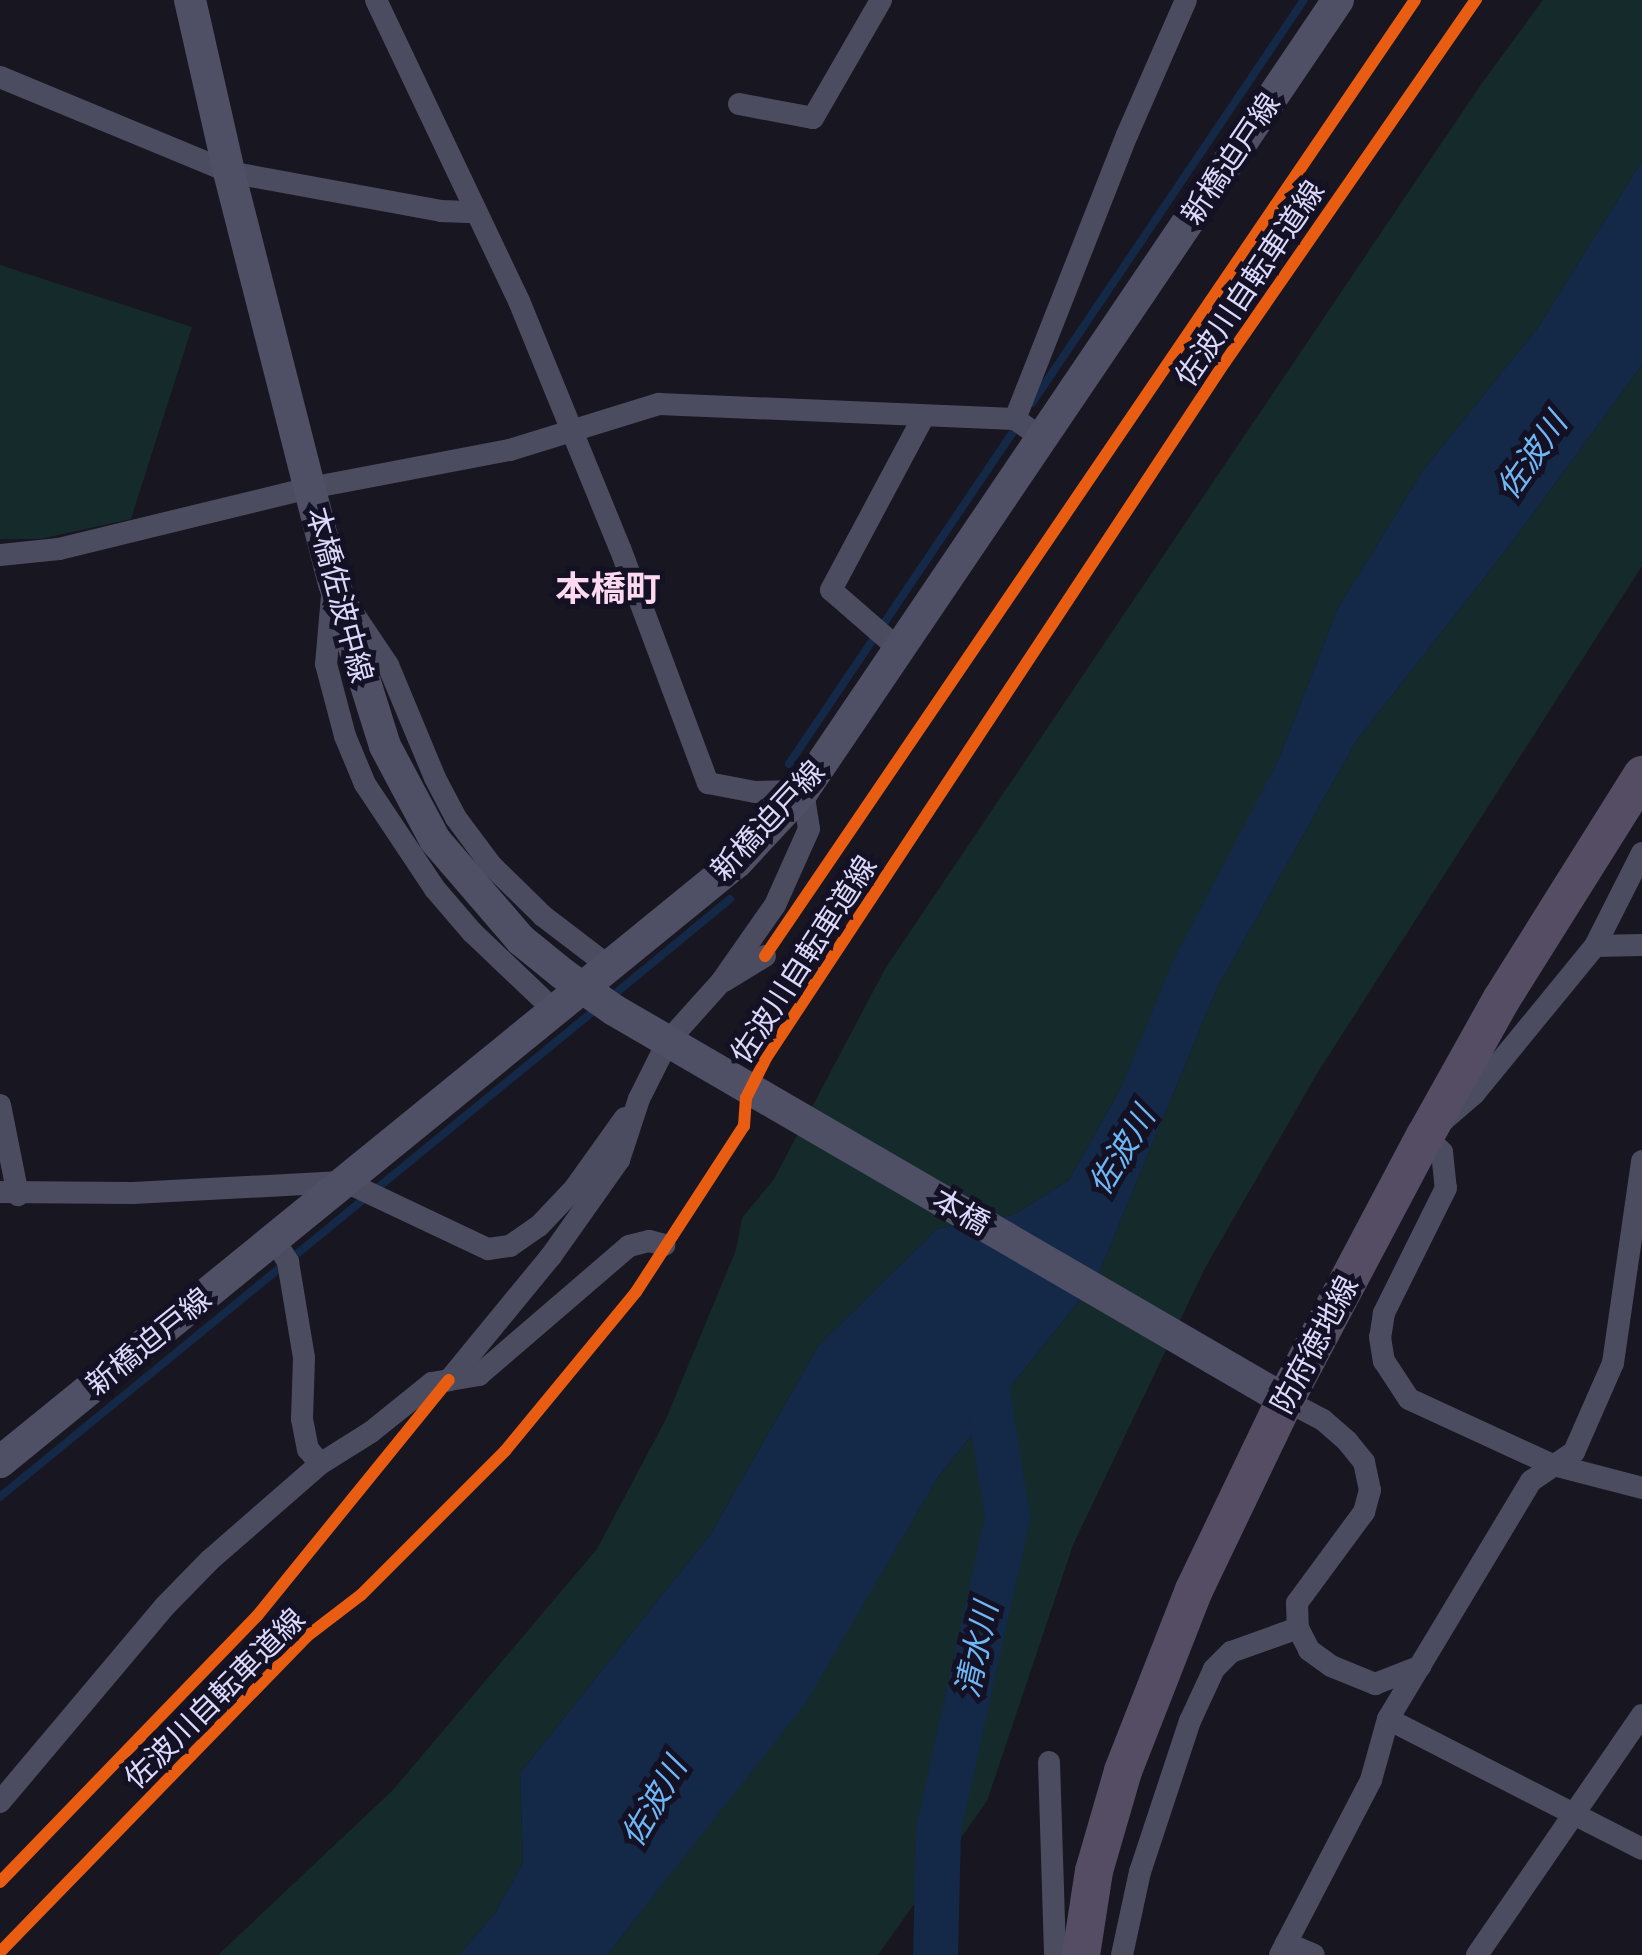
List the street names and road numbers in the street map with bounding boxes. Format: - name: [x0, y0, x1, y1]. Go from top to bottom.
- street label: 新橋迫戸線: [1174, 87, 1288, 231]
- street label: 佐波川自転車道線: [1168, 174, 1332, 394]
- street label: 本橋佐波中線: [298, 503, 380, 687]
- street label: 新橋迫戸線: [704, 754, 832, 888]
- street label: 佐波川自転車道線: [724, 850, 884, 1070]
- street label: 本橋: [926, 1181, 996, 1243]
- street label: 防府徳地線: [1264, 1270, 1366, 1420]
- street label: 新橋迫戸線: [79, 1281, 219, 1403]
- street label: 佐波川自転車道線: [117, 1601, 313, 1797]

